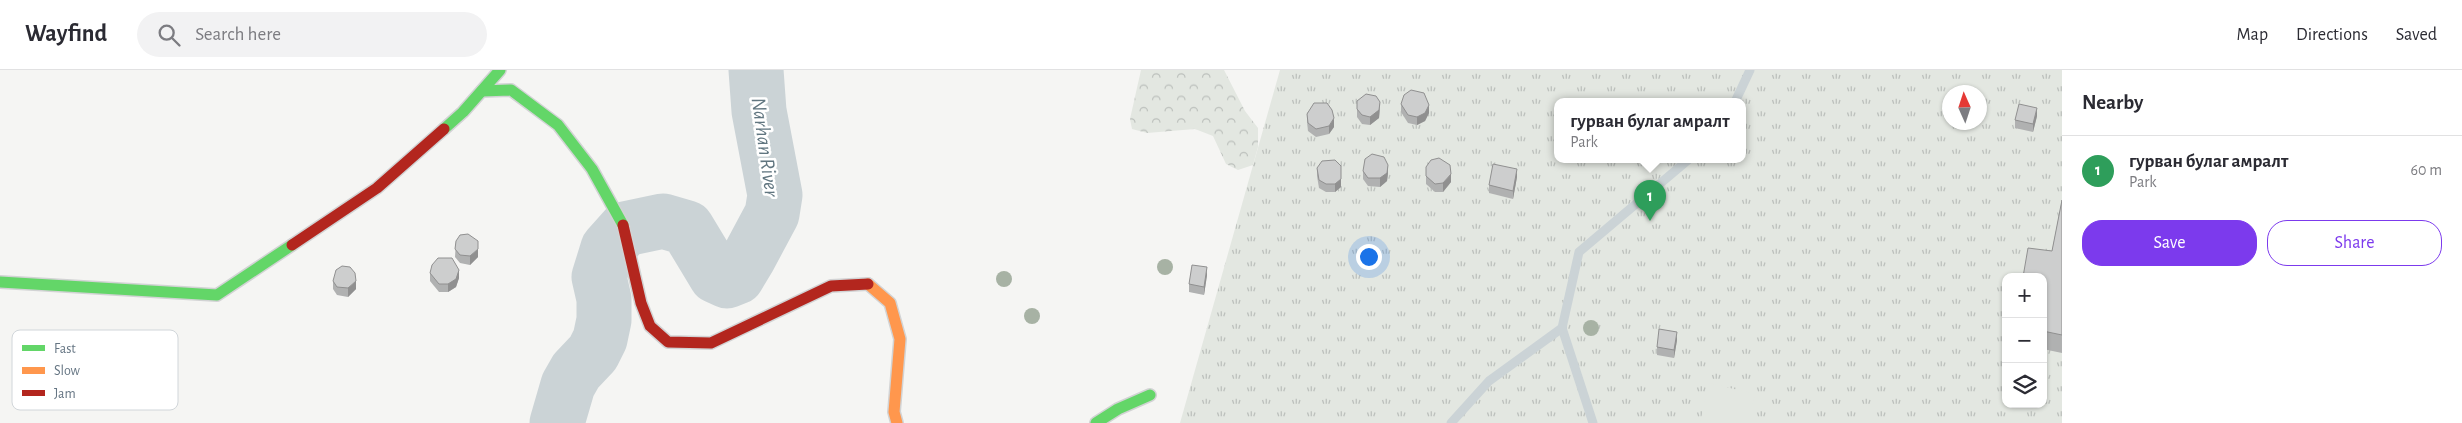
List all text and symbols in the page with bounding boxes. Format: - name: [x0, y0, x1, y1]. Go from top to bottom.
- search box: [137, 12, 487, 57]
- icon: search: [155, 21, 183, 49]
- text: Wayfind: [25, 22, 107, 46]
- text: Search here: [195, 25, 281, 44]
- text: Map: [2237, 26, 2268, 44]
- text: Directions: [2296, 26, 2368, 44]
- text: Saved: [2396, 26, 2437, 44]
- north arrow: [1942, 85, 1987, 130]
- text: Nearby: [2082, 92, 2143, 113]
- water label: Narhan River: [748, 96, 783, 199]
- popup: [1554, 98, 1746, 163]
- text: гурван булаг амралт: [1570, 112, 1730, 131]
- text: Park: [1570, 134, 1598, 150]
- text: гурван булаг амралт: [2129, 152, 2288, 171]
- text: 1: [2095, 162, 2101, 178]
- text: 60 m: [2411, 162, 2442, 178]
- text: Park: [2129, 174, 2157, 190]
- pin: 1: [1634, 180, 1666, 221]
- button: Save: [2082, 220, 2257, 266]
- button: Share: [2267, 220, 2442, 266]
- your location: [1356, 244, 1382, 270]
- map controls: [2002, 273, 2047, 408]
- button: +: [2002, 273, 2047, 318]
- button: −: [2002, 318, 2047, 363]
- legend: [12, 330, 178, 410]
- text: Fast: [54, 342, 76, 356]
- button: layers: [2002, 363, 2047, 408]
- text: Slow: [54, 364, 81, 378]
- text: Jam: [54, 387, 76, 401]

